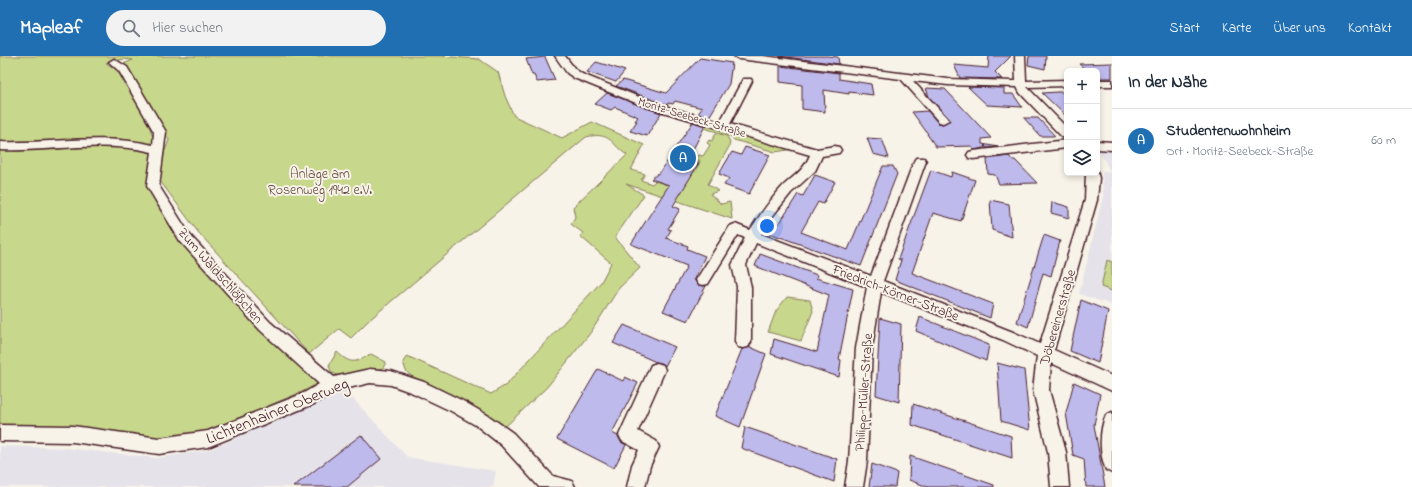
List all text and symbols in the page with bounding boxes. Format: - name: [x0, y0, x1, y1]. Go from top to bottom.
- search box: [106, 10, 386, 46]
- text: Mapleaf: [20, 15, 82, 42]
- icon: search: [120, 17, 142, 39]
- text: Hier suchen: [152, 17, 223, 39]
- text: Start: [1170, 18, 1200, 39]
- text: Karte: [1222, 18, 1252, 39]
- text: Über uns: [1274, 18, 1326, 39]
- text: Kontakt: [1348, 18, 1392, 39]
- map controls: [1064, 68, 1100, 176]
- button: +: [1064, 68, 1100, 104]
- text: In der Nähe: [1128, 70, 1207, 95]
- street label: Moritz-Seebeck-Straße: [636, 93, 748, 143]
- button: −: [1064, 104, 1100, 140]
- text: Studentenwohnheim: [1166, 120, 1291, 142]
- text: A: [1137, 131, 1145, 150]
- text: 60 m: [1371, 131, 1396, 150]
- button: layers: [1064, 140, 1100, 176]
- text: Ort · Moritz-Seebeck-Straße: [1166, 142, 1313, 161]
- pin: A: [670, 143, 696, 173]
- park label: Anlage am Rosenweg 1942 e.V.: [268, 164, 372, 202]
- your location: [757, 216, 777, 236]
- street label: Zum Waldschlößchen: [172, 223, 268, 329]
- street label: Friedrich-Körner-Straße: [828, 259, 963, 328]
- street label: Döbereinerstraße: [1034, 266, 1082, 369]
- street label: Philipp-Müller-Straße: [850, 332, 879, 452]
- street label: Lichtenhainer Oberweg: [202, 371, 353, 453]

